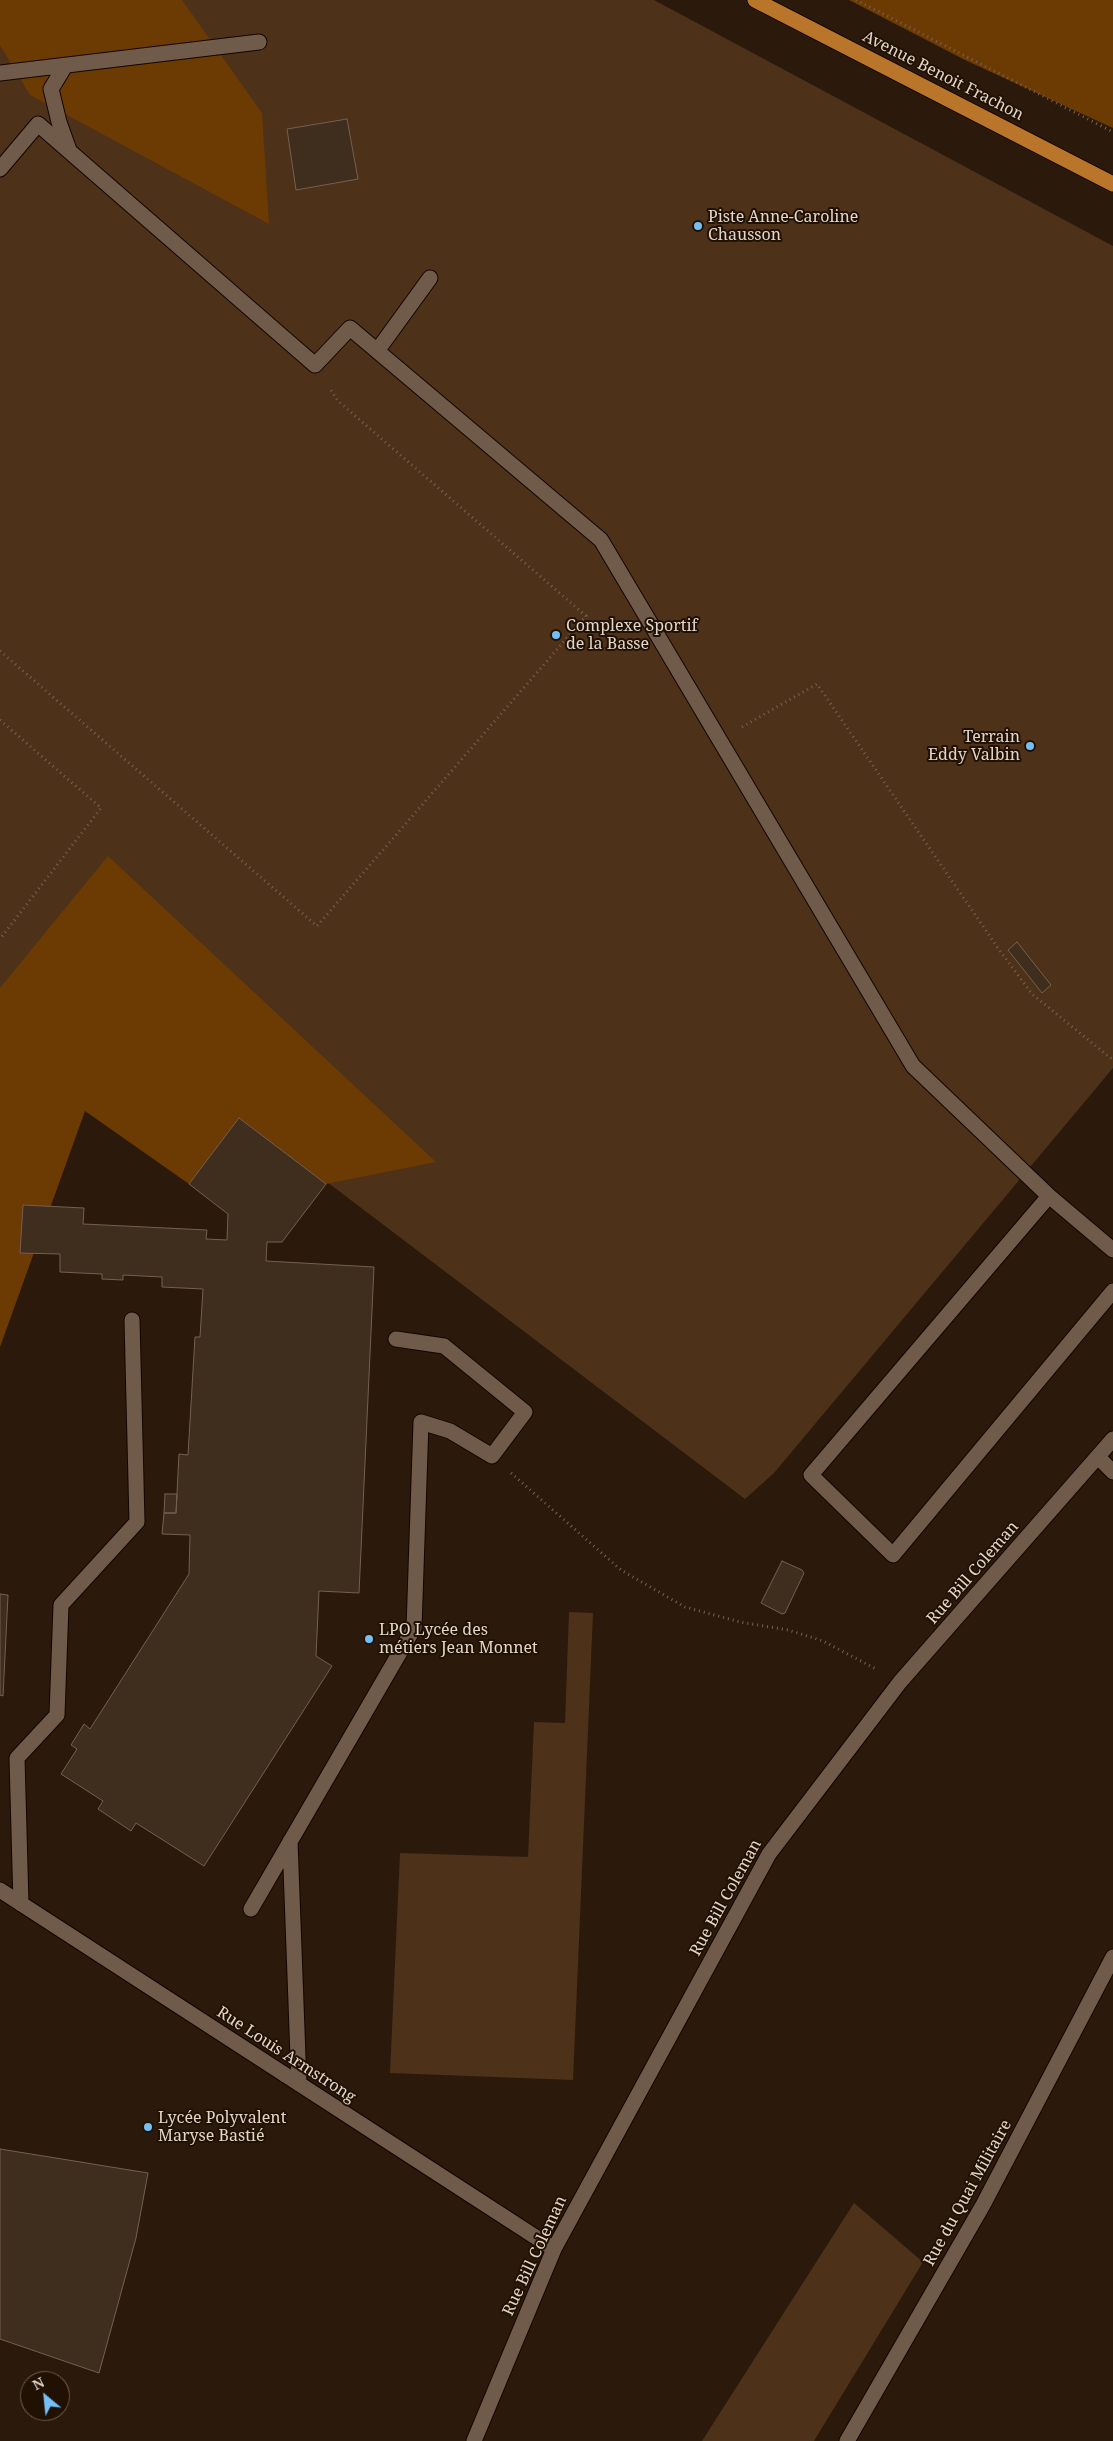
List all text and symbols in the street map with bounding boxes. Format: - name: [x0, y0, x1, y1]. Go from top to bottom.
- street label: Avenue Benoit Frachon: [859, 27, 1027, 125]
- place label: Piste Anne-Caroline Chausson: [708, 207, 858, 245]
- marker: Piste Anne-Caroline Chausson: [692, 220, 704, 232]
- place label: Complexe Sportif de la Basse: [566, 616, 697, 654]
- marker: Complexe Sportif de la Basse: [550, 629, 562, 641]
- place label: Terrain Eddy Valbin: [928, 727, 1020, 765]
- marker: Terrain Eddy Valbin: [1024, 740, 1036, 752]
- street label: Rue Bill Coleman: [923, 1518, 1023, 1628]
- place label: LPO Lycée des métiers Jean Monnet: [379, 1620, 538, 1658]
- marker: LPO Lycée des métiers Jean Monnet: [363, 1633, 375, 1645]
- street label: Rue Bill Coleman: [686, 1836, 766, 1960]
- street label: Rue Louis Armstrong: [213, 2003, 359, 2107]
- place label: Lycée Polyvalent Maryse Bastié: [158, 2108, 286, 2146]
- street label: Rue du Quai Militaire: [920, 2117, 1016, 2269]
- marker: Lycée Polyvalent Maryse Bastié: [142, 2121, 154, 2133]
- street label: Rue Bill Coleman: [499, 2193, 571, 2319]
- north arrow: [20, 2371, 70, 2421]
- text: N: [29, 2372, 48, 2394]

